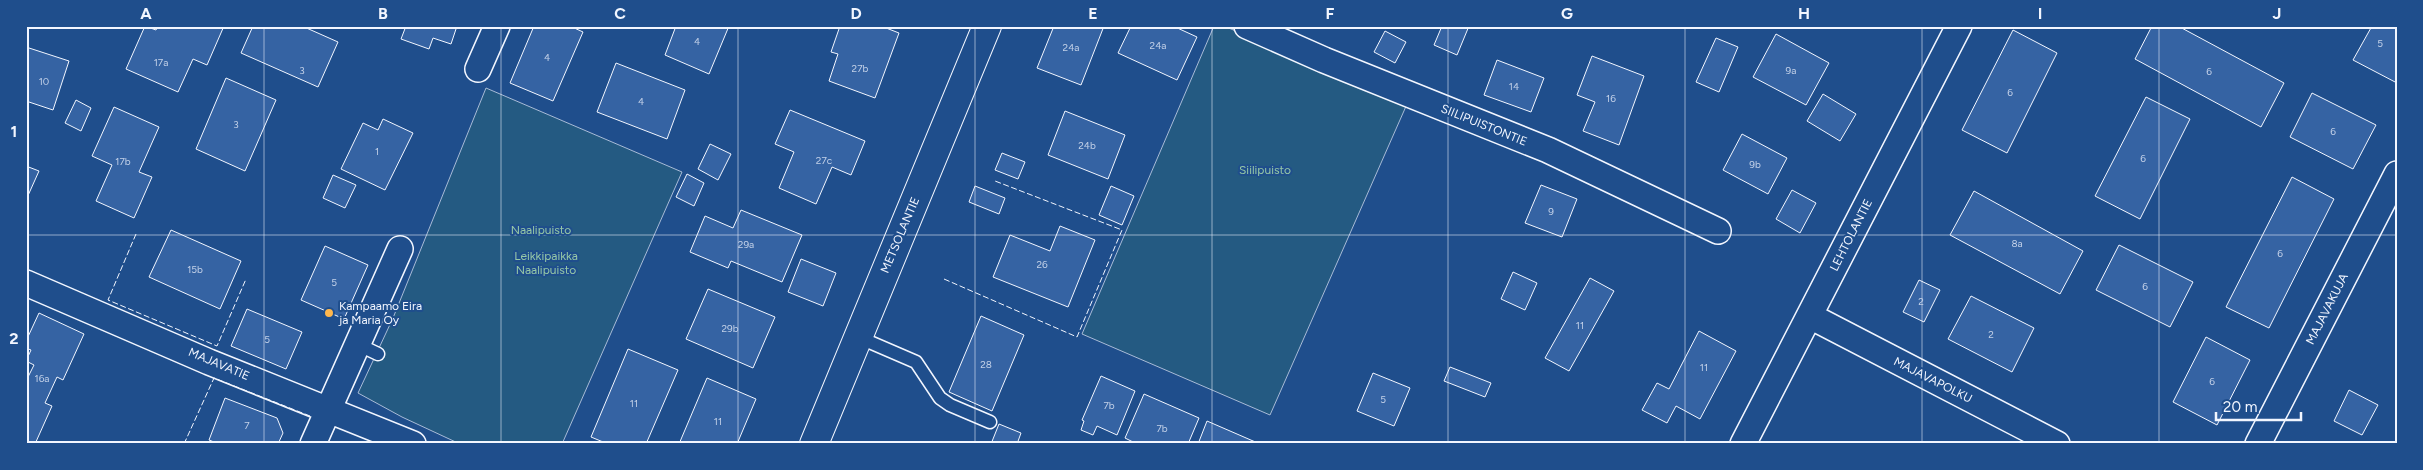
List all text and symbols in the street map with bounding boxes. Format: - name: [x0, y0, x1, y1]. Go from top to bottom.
- text: A: [140, 4, 152, 23]
- text: B: [378, 4, 388, 23]
- text: C: [614, 4, 626, 23]
- text: D: [850, 4, 862, 23]
- text: E: [1088, 4, 1098, 23]
- text: F: [1326, 4, 1335, 23]
- text: G: [1561, 4, 1573, 23]
- text: H: [1798, 4, 1810, 23]
- text: I: [2038, 4, 2042, 23]
- text: J: [2273, 4, 2281, 23]
- house number: 4: [694, 35, 700, 48]
- house number: 5: [2377, 37, 2383, 50]
- house number: 24a: [1150, 39, 1166, 52]
- house number: 24a: [1063, 41, 1079, 54]
- house number: 4: [544, 51, 550, 64]
- house number: 17a: [154, 56, 168, 69]
- house number: 27b: [852, 62, 869, 75]
- house number: 3: [299, 64, 305, 77]
- house number: 9a: [1786, 64, 1796, 77]
- house number: 6: [2206, 65, 2212, 78]
- house number: 10: [39, 75, 49, 88]
- house number: 14: [1509, 80, 1519, 93]
- house number: 6: [2007, 86, 2013, 99]
- house number: 16: [1606, 92, 1616, 105]
- house number: 4: [638, 95, 644, 108]
- street label: SIILIPUISTONTIE: [1439, 101, 1529, 149]
- house number: 3: [233, 118, 239, 131]
- text: 1: [11, 122, 17, 141]
- house number: 6: [2330, 125, 2336, 138]
- house number: 24b: [1078, 139, 1096, 152]
- house number: 1: [375, 145, 379, 158]
- house number: 6: [2140, 152, 2146, 165]
- house number: 27c: [816, 154, 833, 167]
- house number: 17b: [115, 155, 131, 168]
- house number: 9b: [1749, 158, 1761, 171]
- park label: Siilipuisto: [1239, 163, 1291, 177]
- street label: METSOLANTIE: [878, 195, 922, 275]
- street label: LEHTOLANTIE: [1827, 197, 1875, 273]
- house number: 9: [1548, 205, 1554, 218]
- park label: Naalipuisto: [511, 223, 571, 237]
- house number: 8a: [2011, 237, 2023, 250]
- house number: 29a: [738, 238, 754, 251]
- house number: 6: [2277, 247, 2283, 260]
- park label: Leikkipaikka Naalipuisto: [514, 249, 578, 277]
- house number: 26: [1036, 258, 1048, 271]
- house number: 15b: [187, 263, 203, 276]
- street label: MAJAVAKUJA: [2303, 271, 2351, 347]
- house number: 5: [331, 276, 337, 289]
- house number: 6: [2142, 280, 2148, 293]
- house number: 2: [1918, 295, 1924, 308]
- place label: Kampaamo Eira ja Maria Oy: [338, 299, 422, 327]
- marker: Kampaamo Eira ja Maria Oy: [323, 307, 335, 319]
- house number: 11: [1576, 319, 1584, 332]
- house number: 29b: [721, 322, 739, 335]
- house number: 2: [1988, 328, 1994, 341]
- text: 2: [9, 329, 19, 348]
- house number: 5: [264, 333, 270, 346]
- street label: MAJAVATIE: [186, 345, 252, 383]
- street label: MAJAVAPOLKU: [1891, 354, 1975, 406]
- house number: 28: [980, 358, 992, 371]
- house number: 11: [1700, 361, 1708, 374]
- house number: 16a: [35, 372, 49, 385]
- house number: 6: [2209, 375, 2215, 388]
- scale bar: [2216, 390, 2300, 422]
- house number: 5: [1380, 393, 1386, 406]
- house number: 11: [630, 397, 638, 410]
- text: 20 m: [2223, 398, 2257, 416]
- house number: 7b: [1103, 399, 1115, 412]
- house number: 11: [714, 415, 722, 428]
- house number: 7: [244, 419, 250, 432]
- house number: 7b: [1156, 422, 1168, 435]

